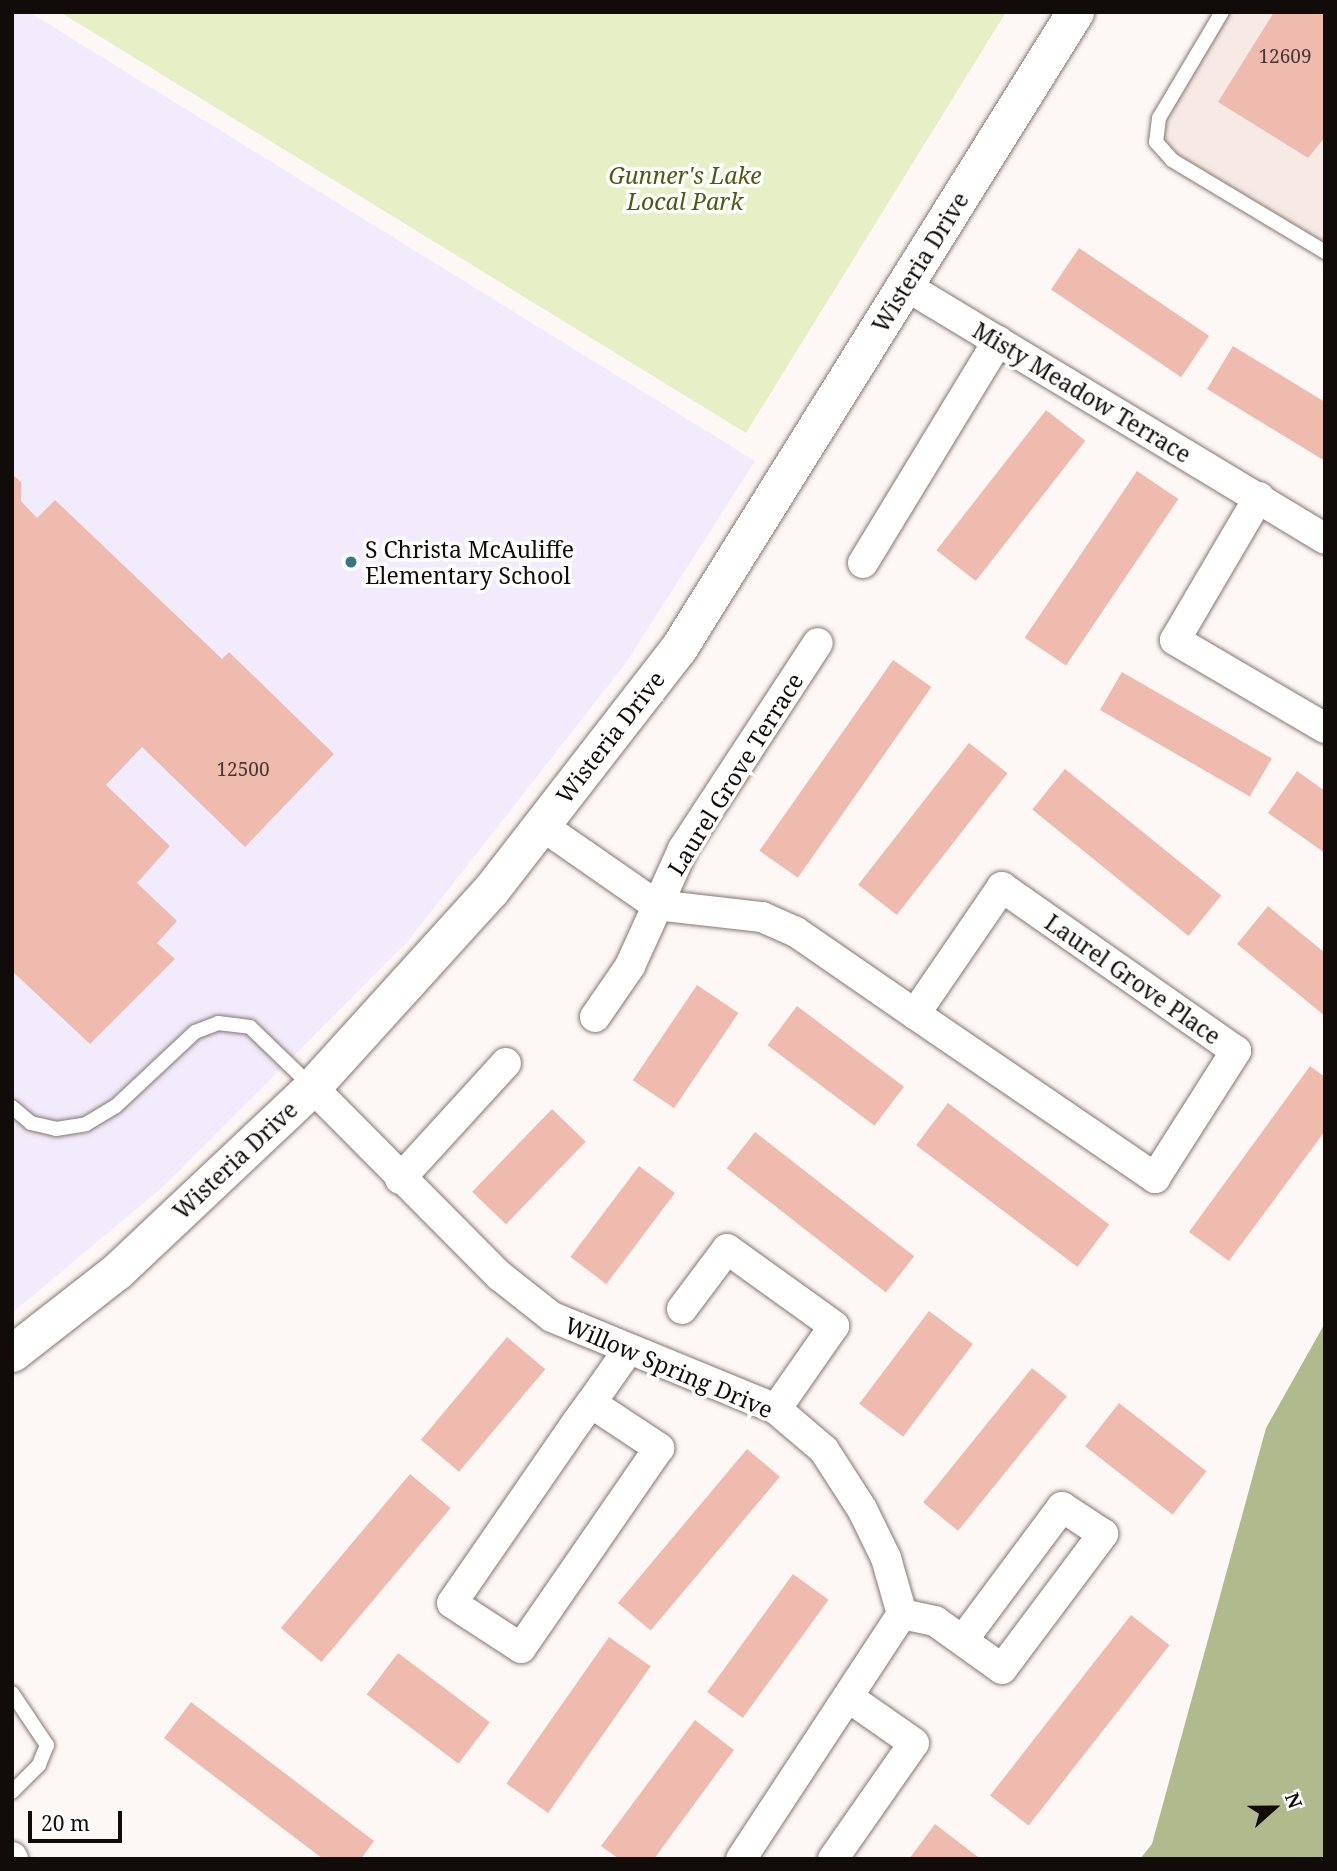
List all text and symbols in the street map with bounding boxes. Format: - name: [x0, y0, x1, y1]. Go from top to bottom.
- house number: 12609: [1258, 46, 1312, 68]
- park label: Gunner's Lake Local Park: [608, 161, 762, 215]
- street label: Wisteria Drive: [866, 187, 974, 337]
- street label: Misty Meadow Terrace: [968, 316, 1196, 468]
- place label: S Christa McAuliffe Elementary School: [365, 535, 574, 589]
- marker: S Christa McAuliffe Elementary School: [343, 554, 359, 570]
- street label: Wisteria Drive: [550, 666, 670, 808]
- street label: Laurel Grove Terrace: [661, 668, 809, 880]
- house number: 12500: [216, 759, 270, 781]
- street label: Laurel Grove Place: [1040, 908, 1226, 1050]
- street label: Wisteria Drive: [167, 1095, 303, 1225]
- street label: Willow Spring Drive: [561, 1311, 777, 1423]
- north arrow: [1239, 1773, 1309, 1843]
- text: N: [1279, 1789, 1308, 1812]
- scale bar: [32, 1798, 126, 1842]
- text: 20 m: [41, 1809, 90, 1837]

